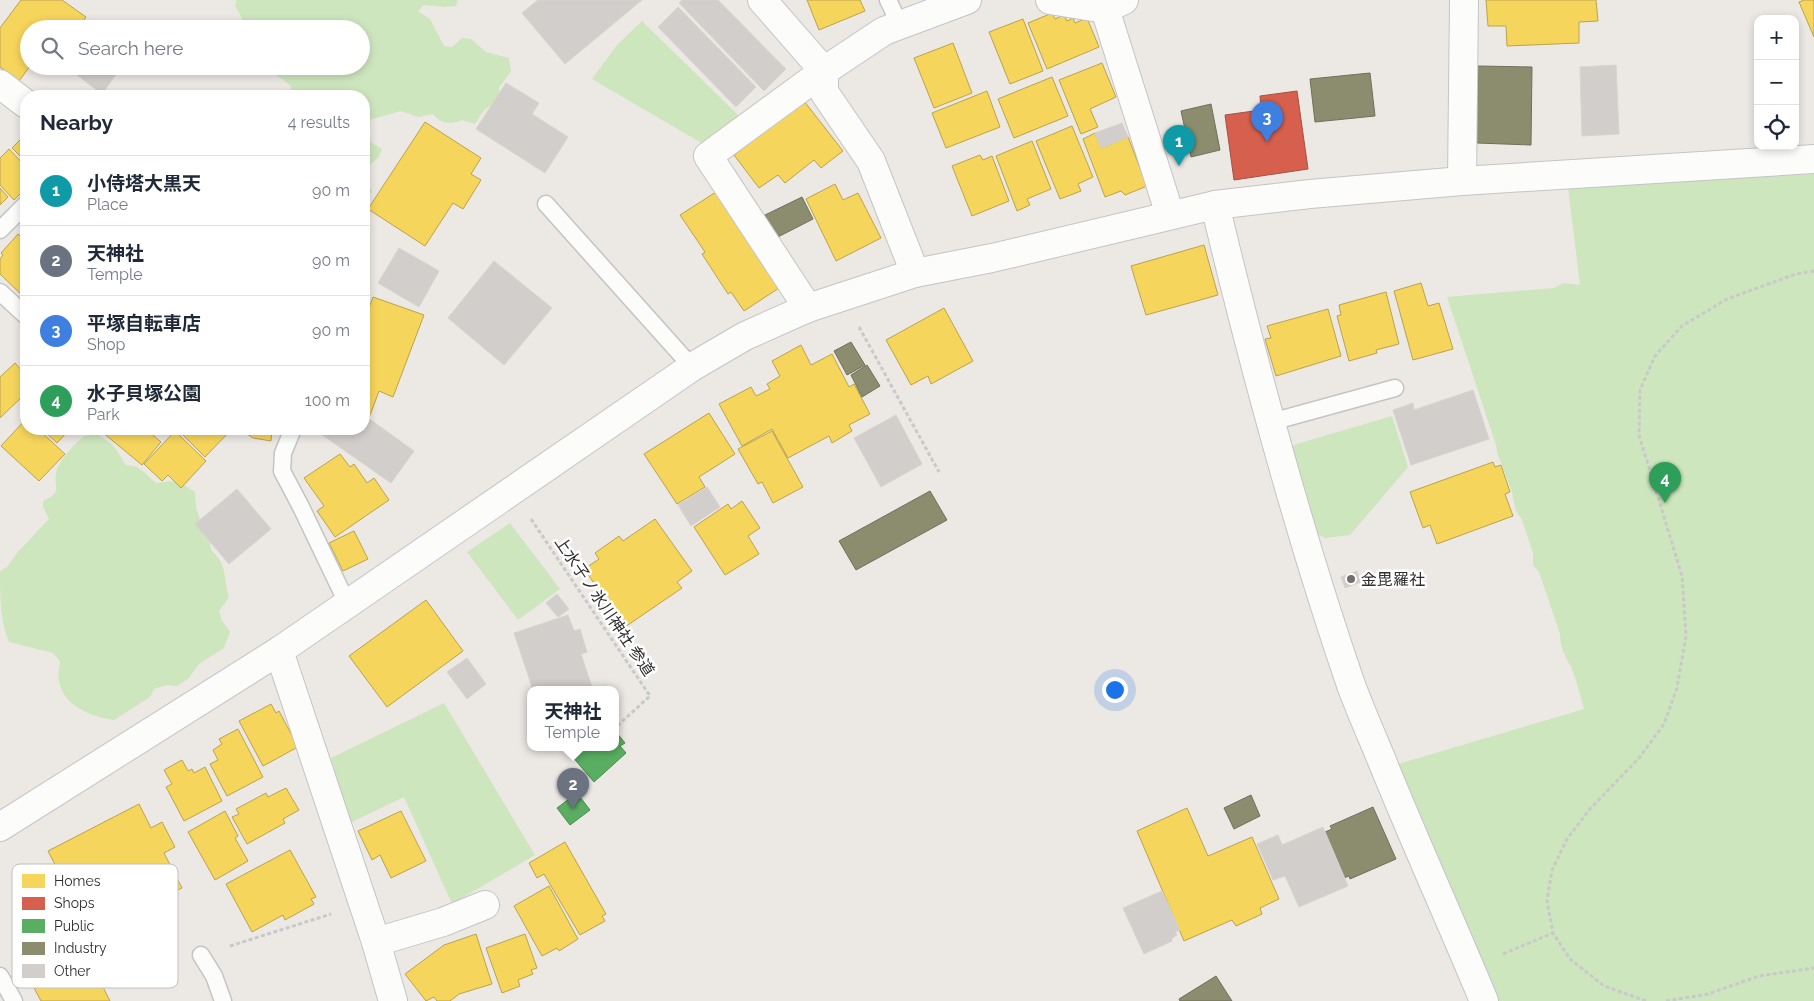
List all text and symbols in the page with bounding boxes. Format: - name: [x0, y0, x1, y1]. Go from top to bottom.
- map controls: [1754, 15, 1799, 150]
- button: +: [1754, 15, 1799, 60]
- search box: [20, 20, 370, 75]
- icon: search: [38, 34, 66, 62]
- text: Search here: [78, 37, 184, 59]
- button: −: [1754, 60, 1799, 105]
- pin: 3: [1251, 101, 1283, 142]
- button: locate: [1754, 105, 1799, 150]
- text: Nearby: [40, 110, 113, 135]
- text: 4 results: [288, 113, 350, 132]
- pin: 1: [1163, 125, 1195, 166]
- text: 小侍塔大黒天: [87, 172, 201, 194]
- text: 1: [52, 181, 60, 200]
- text: 90 m: [312, 181, 350, 200]
- text: Place: [87, 195, 128, 214]
- text: 天神社: [87, 242, 144, 264]
- text: 2: [51, 251, 61, 270]
- text: 90 m: [312, 251, 350, 270]
- text: Temple: [87, 265, 143, 284]
- text: 平塚自転車店: [87, 312, 201, 334]
- text: 3: [52, 321, 60, 340]
- text: 90 m: [312, 321, 350, 340]
- text: Shop: [87, 335, 125, 354]
- text: 水子貝塚公園: [87, 382, 201, 404]
- text: 4: [51, 391, 61, 410]
- text: 100 m: [305, 391, 350, 410]
- text: Park: [87, 405, 120, 424]
- pin: 4: [1649, 462, 1681, 503]
- street label: 上水子ノ氷川神社 参道: [551, 533, 658, 680]
- place label: 金毘羅社: [1361, 570, 1425, 589]
- marker: 金毘羅社: [1345, 573, 1357, 585]
- your location: [1102, 677, 1128, 703]
- popup: [527, 686, 619, 751]
- text: 天神社: [544, 700, 602, 722]
- text: Temple: [544, 723, 600, 742]
- pin: 2: [557, 768, 589, 809]
- legend: [12, 864, 178, 988]
- text: Homes: [54, 873, 101, 889]
- text: Shops: [54, 895, 95, 911]
- text: Public: [54, 918, 95, 934]
- text: Industry: [54, 940, 107, 956]
- text: Other: [54, 963, 91, 979]

